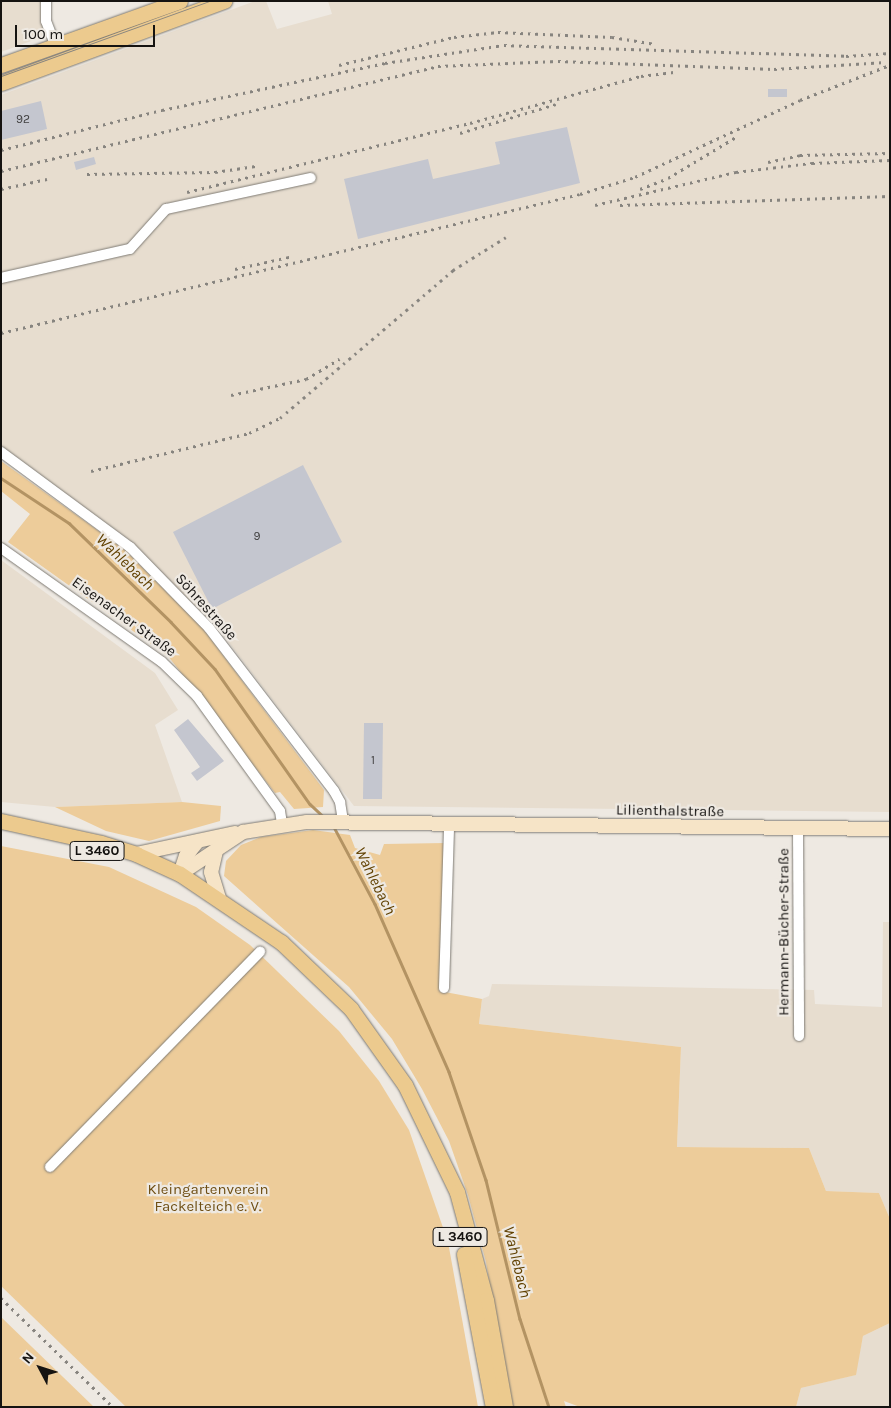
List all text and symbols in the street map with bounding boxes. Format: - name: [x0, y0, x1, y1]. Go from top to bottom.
- scale bar: [18, 15, 158, 47]
- text: 100 m: [23, 25, 63, 43]
- house number: 92: [16, 113, 30, 127]
- water label: Wahlebach: [92, 530, 158, 594]
- house number: 9: [254, 530, 260, 544]
- street label: Söhrestraße: [171, 570, 241, 644]
- street label: Eisenacher Straße: [68, 573, 180, 661]
- house number: 1: [371, 754, 375, 768]
- street label: Lilienthalstraße: [616, 801, 724, 821]
- road number: L 3460: [70, 839, 124, 862]
- water label: Wahlebach: [350, 844, 400, 918]
- street label: Hermann-Bücher-Straße: [775, 848, 793, 1016]
- park label: Kleingartenverein Fackelteich e. V.: [148, 1180, 268, 1215]
- water label: Wahlebach: [499, 1224, 535, 1300]
- road number: L 3460: [432, 1226, 488, 1248]
- north arrow: [15, 1343, 65, 1393]
- text: N: [18, 1349, 38, 1367]

